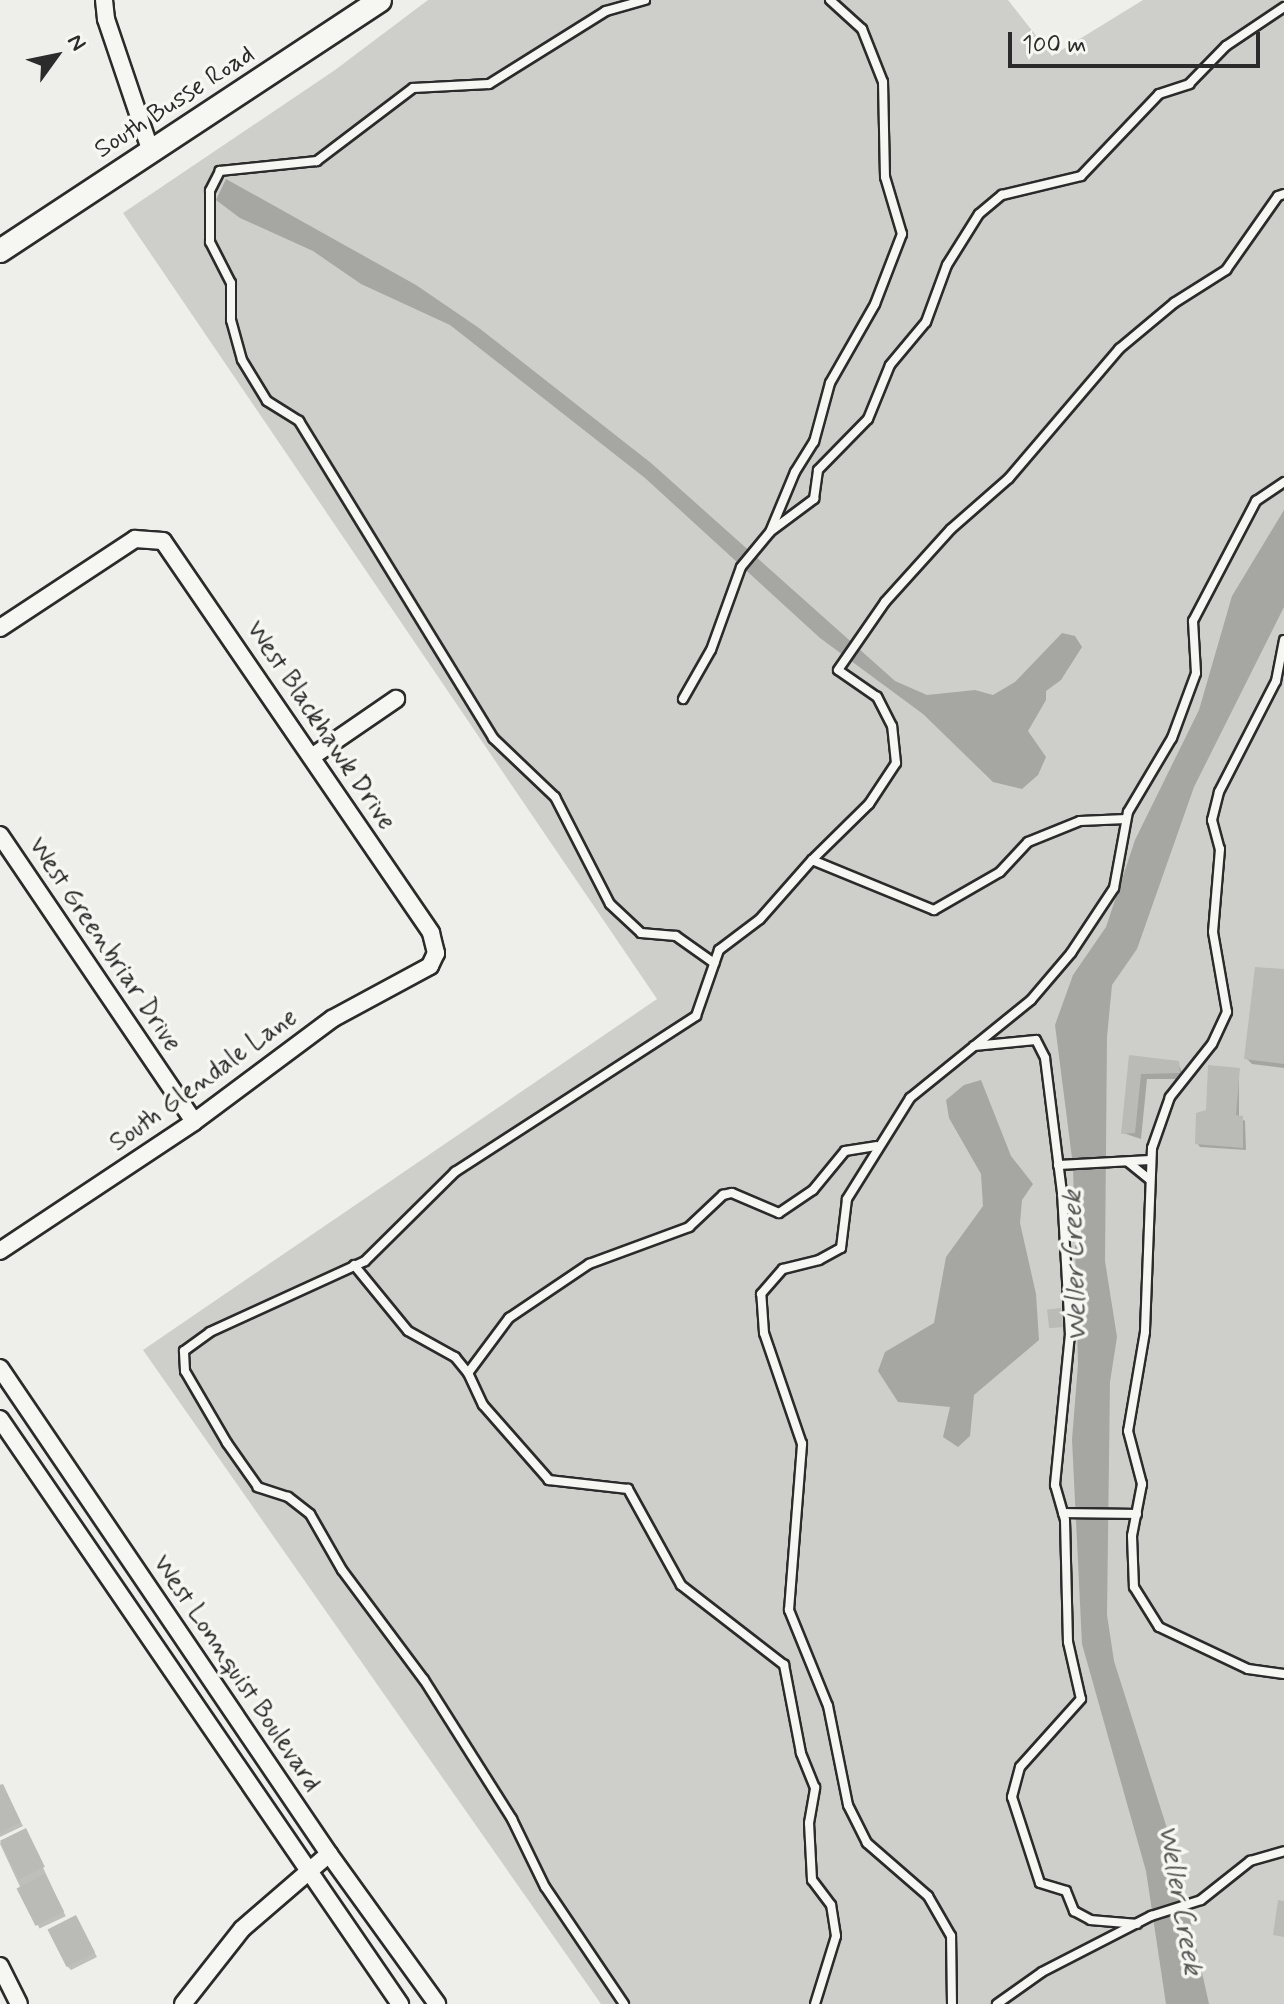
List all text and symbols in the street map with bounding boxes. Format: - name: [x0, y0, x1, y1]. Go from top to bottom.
- north arrow: [16, 16, 96, 96]
- scale bar: [1012, 16, 1264, 66]
- text: N: [60, 29, 92, 57]
- text: 100 m: [1022, 30, 1086, 61]
- street label: South Busse Road: [89, 40, 261, 166]
- street label: West Blackhawk Drive: [239, 616, 401, 836]
- street label: West Greenbriar Drive: [21, 832, 187, 1058]
- street label: South Glendale Lane: [103, 1002, 305, 1160]
- water label: Weller Creek: [1057, 1189, 1095, 1343]
- street label: West Lonnquist Boulevard: [145, 1550, 327, 1798]
- water label: Weller Creek: [1149, 1822, 1209, 1978]

